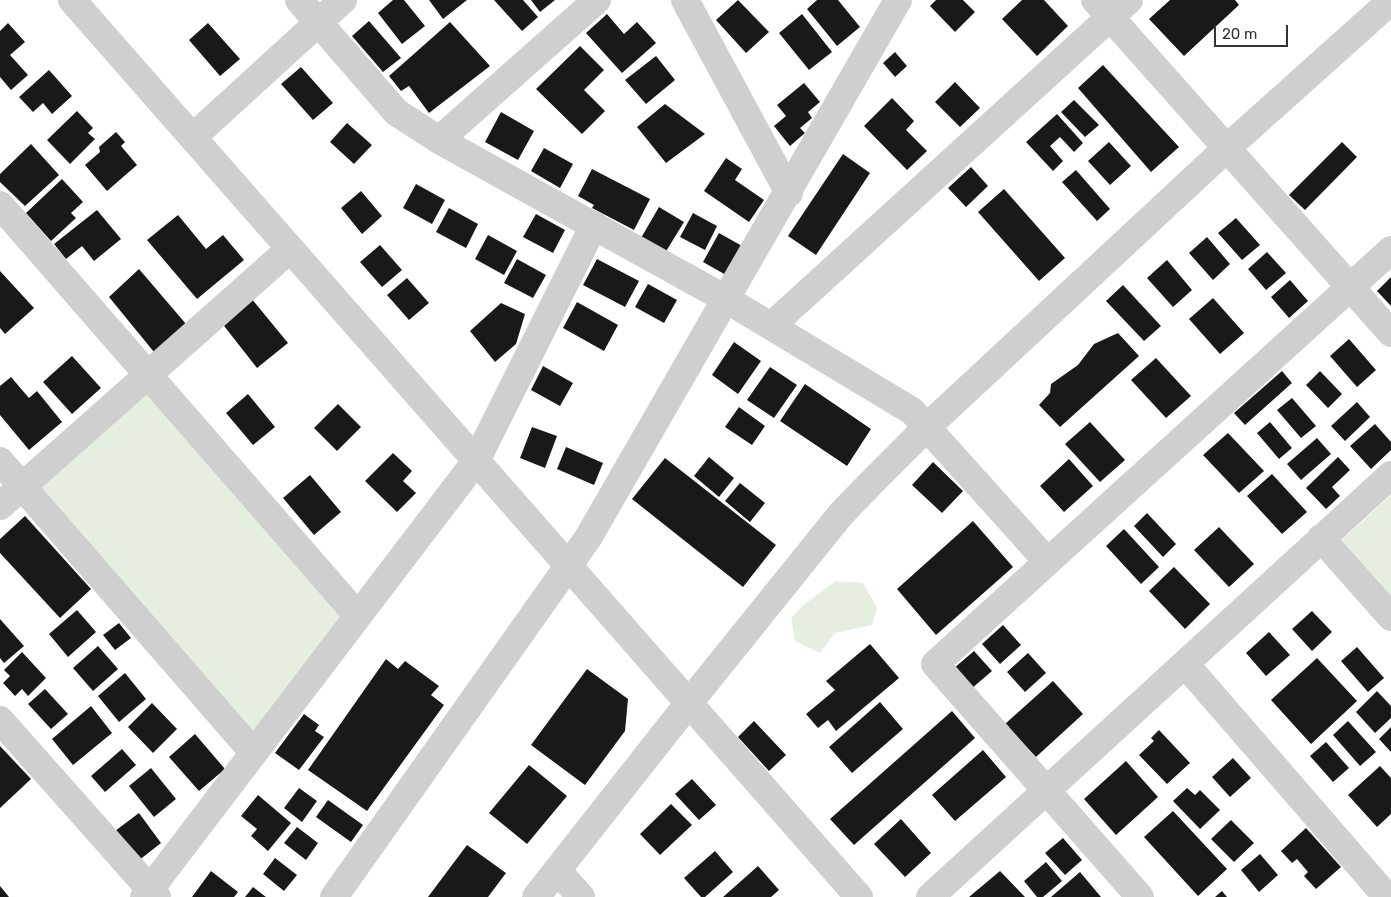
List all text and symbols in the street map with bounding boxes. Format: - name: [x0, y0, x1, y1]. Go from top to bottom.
- scale bar: [1216, 15, 1290, 47]
- text: 20 m: [1222, 25, 1257, 43]

